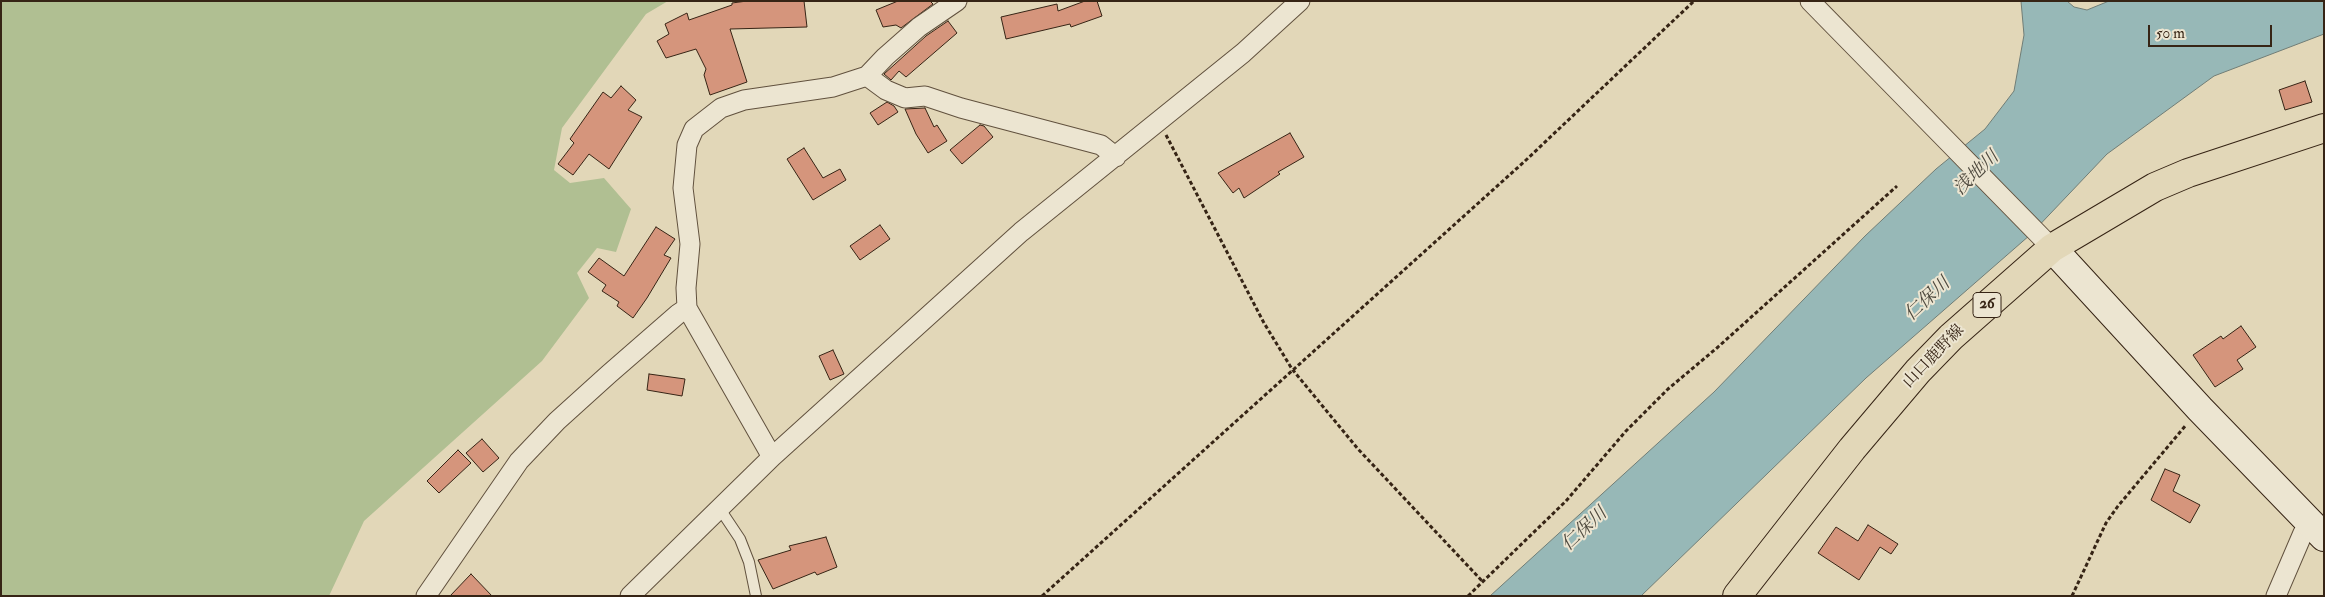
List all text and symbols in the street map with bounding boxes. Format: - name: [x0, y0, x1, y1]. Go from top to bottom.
- scale bar: [2150, 15, 2274, 47]
- text: 50 m: [2156, 24, 2185, 43]
- water label: 浅地川: [1950, 147, 2004, 201]
- water label: 仁保川: [1901, 274, 1955, 326]
- road number: 26: [1973, 292, 2001, 318]
- street label: 山口鹿野線: [1899, 322, 1969, 392]
- water label: 仁保川: [1558, 504, 1612, 556]

